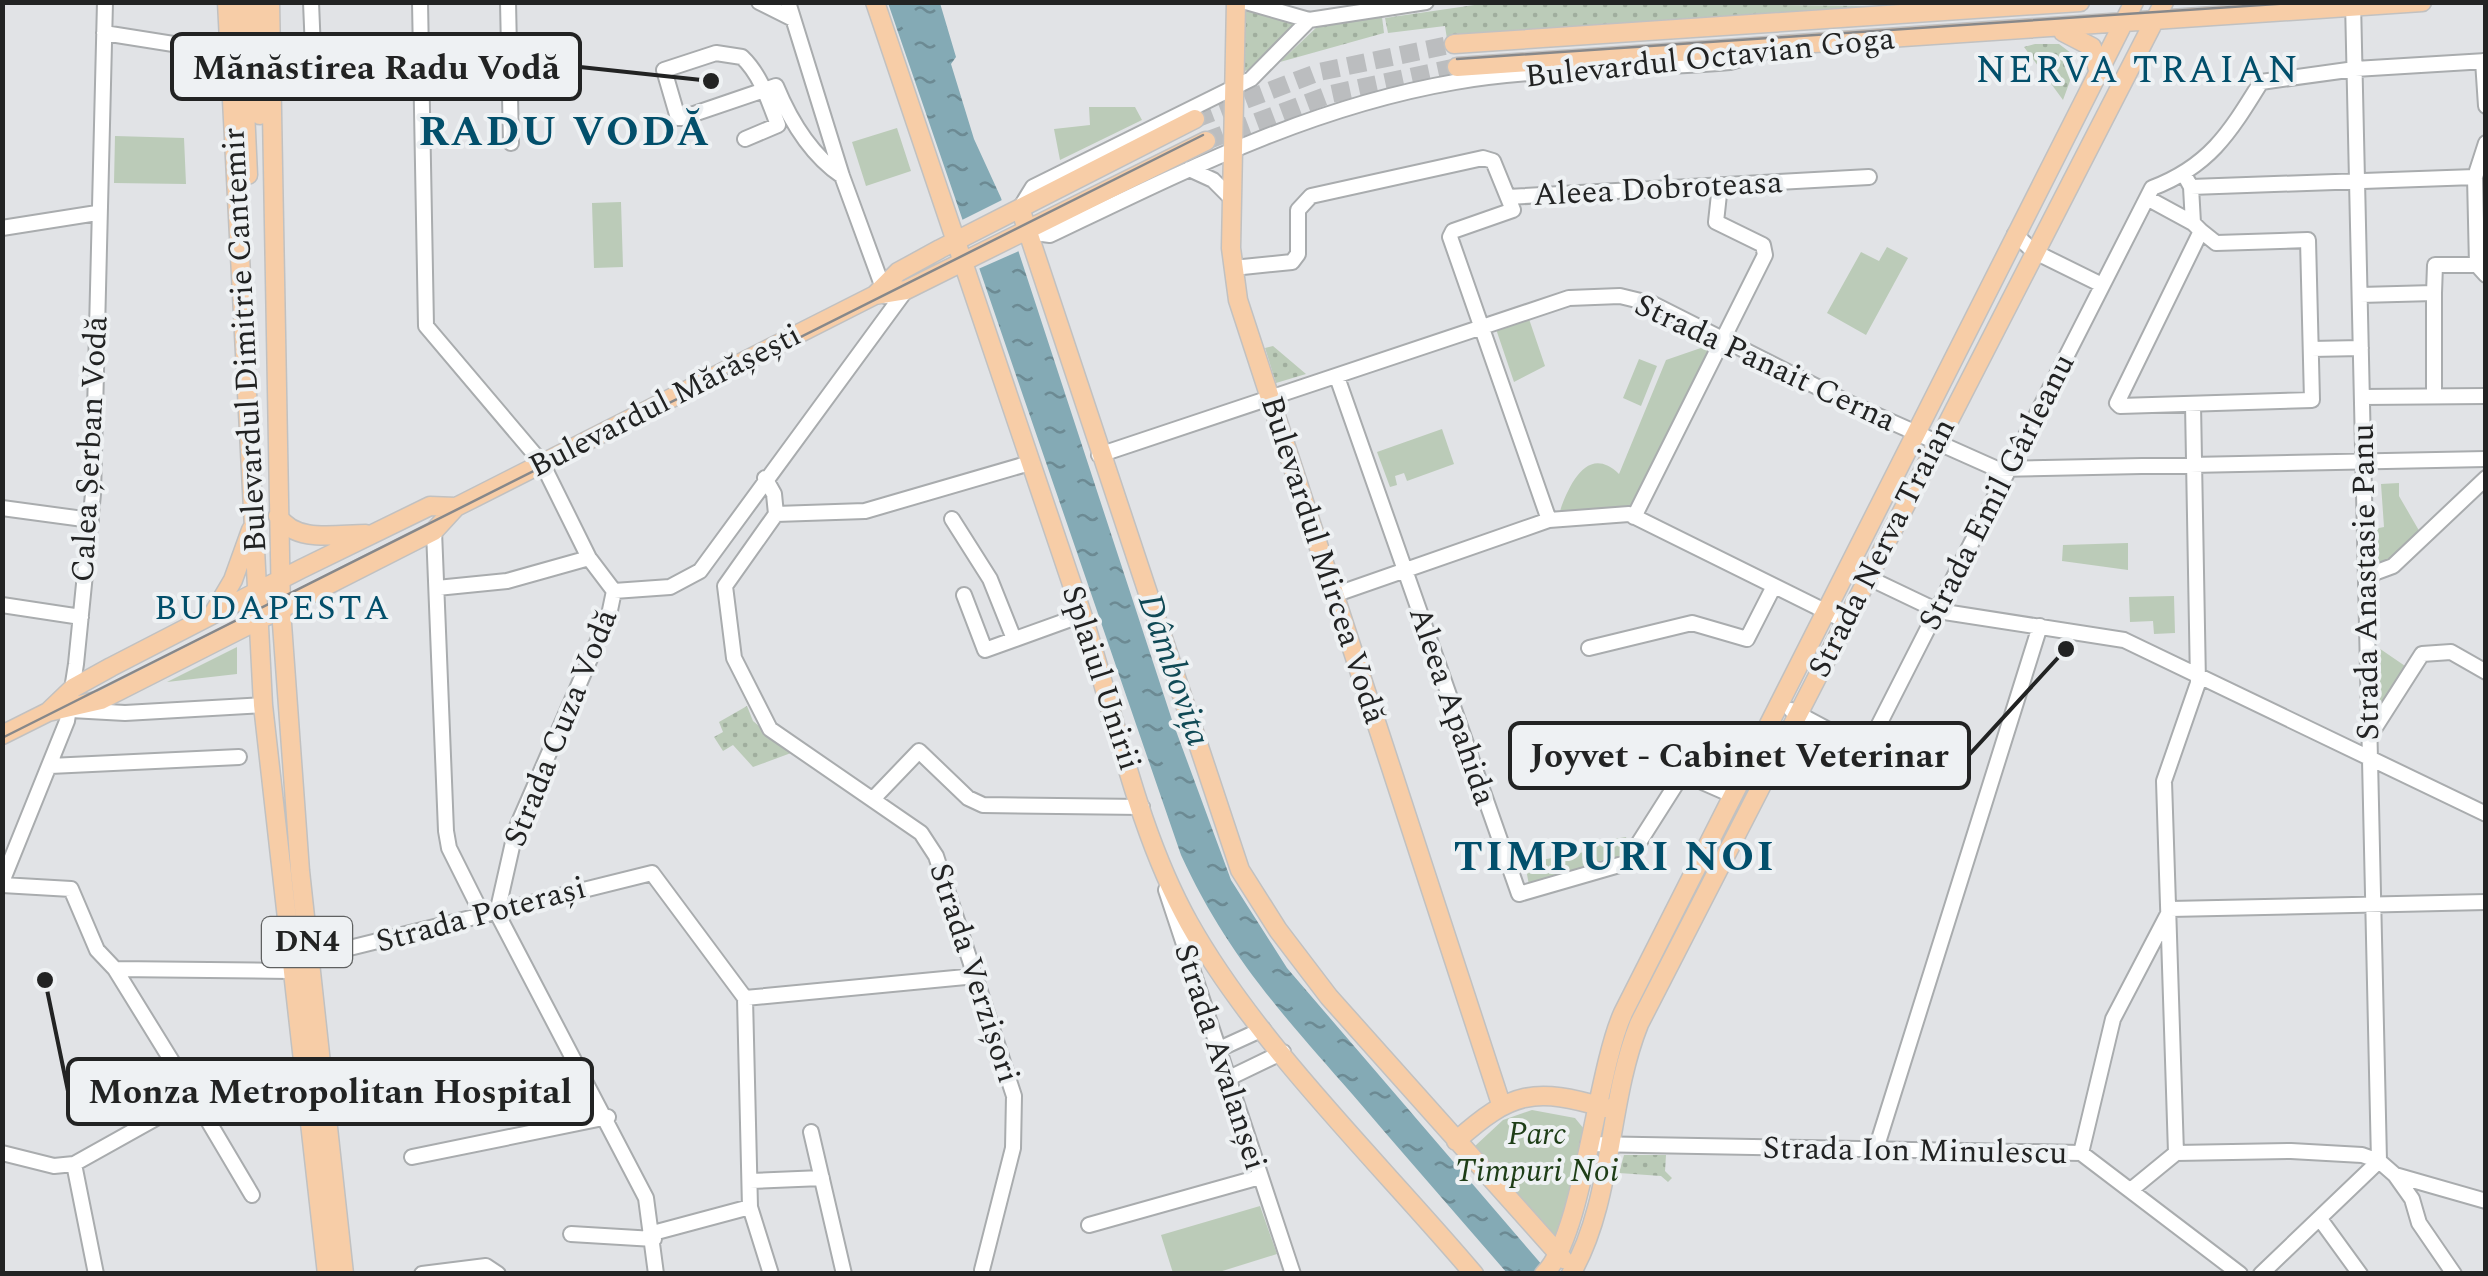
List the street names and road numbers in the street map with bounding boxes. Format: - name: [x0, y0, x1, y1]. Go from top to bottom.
- street label: Bulevardul Octavian Goga: [1523, 14, 1898, 102]
- street label: Bulevardul Dimitrie Cantemir: [209, 126, 281, 554]
- street label: Aleea Dobroteasa: [1532, 158, 1784, 220]
- street label: Strada Panait Cerna: [1626, 281, 1904, 445]
- street label: Bulevardul Mărășești: [520, 311, 810, 491]
- street label: Calea Șerban Vodă: [59, 314, 121, 583]
- street label: Strada Emil Gârleanu: [1906, 345, 2088, 639]
- street label: Bulevardul Mircea Vodă: [1247, 390, 1399, 731]
- street label: Strada Nerva Traian: [1795, 410, 1969, 686]
- street label: Strada Anastasie Panu: [2339, 423, 2393, 741]
- street label: Splaiul Unirii: [1048, 579, 1154, 777]
- street label: Aleea Apahida: [1395, 600, 1509, 812]
- street label: Strada Cuza Vodă: [491, 601, 631, 854]
- street label: Strada Verzișori: [915, 857, 1033, 1089]
- street label: Strada Poterași: [371, 863, 591, 967]
- road number: DN4: [262, 917, 352, 967]
- street label: Strada Avalanșei: [1160, 937, 1280, 1177]
- street label: Strada Ion Minulescu: [1762, 1124, 2068, 1178]

